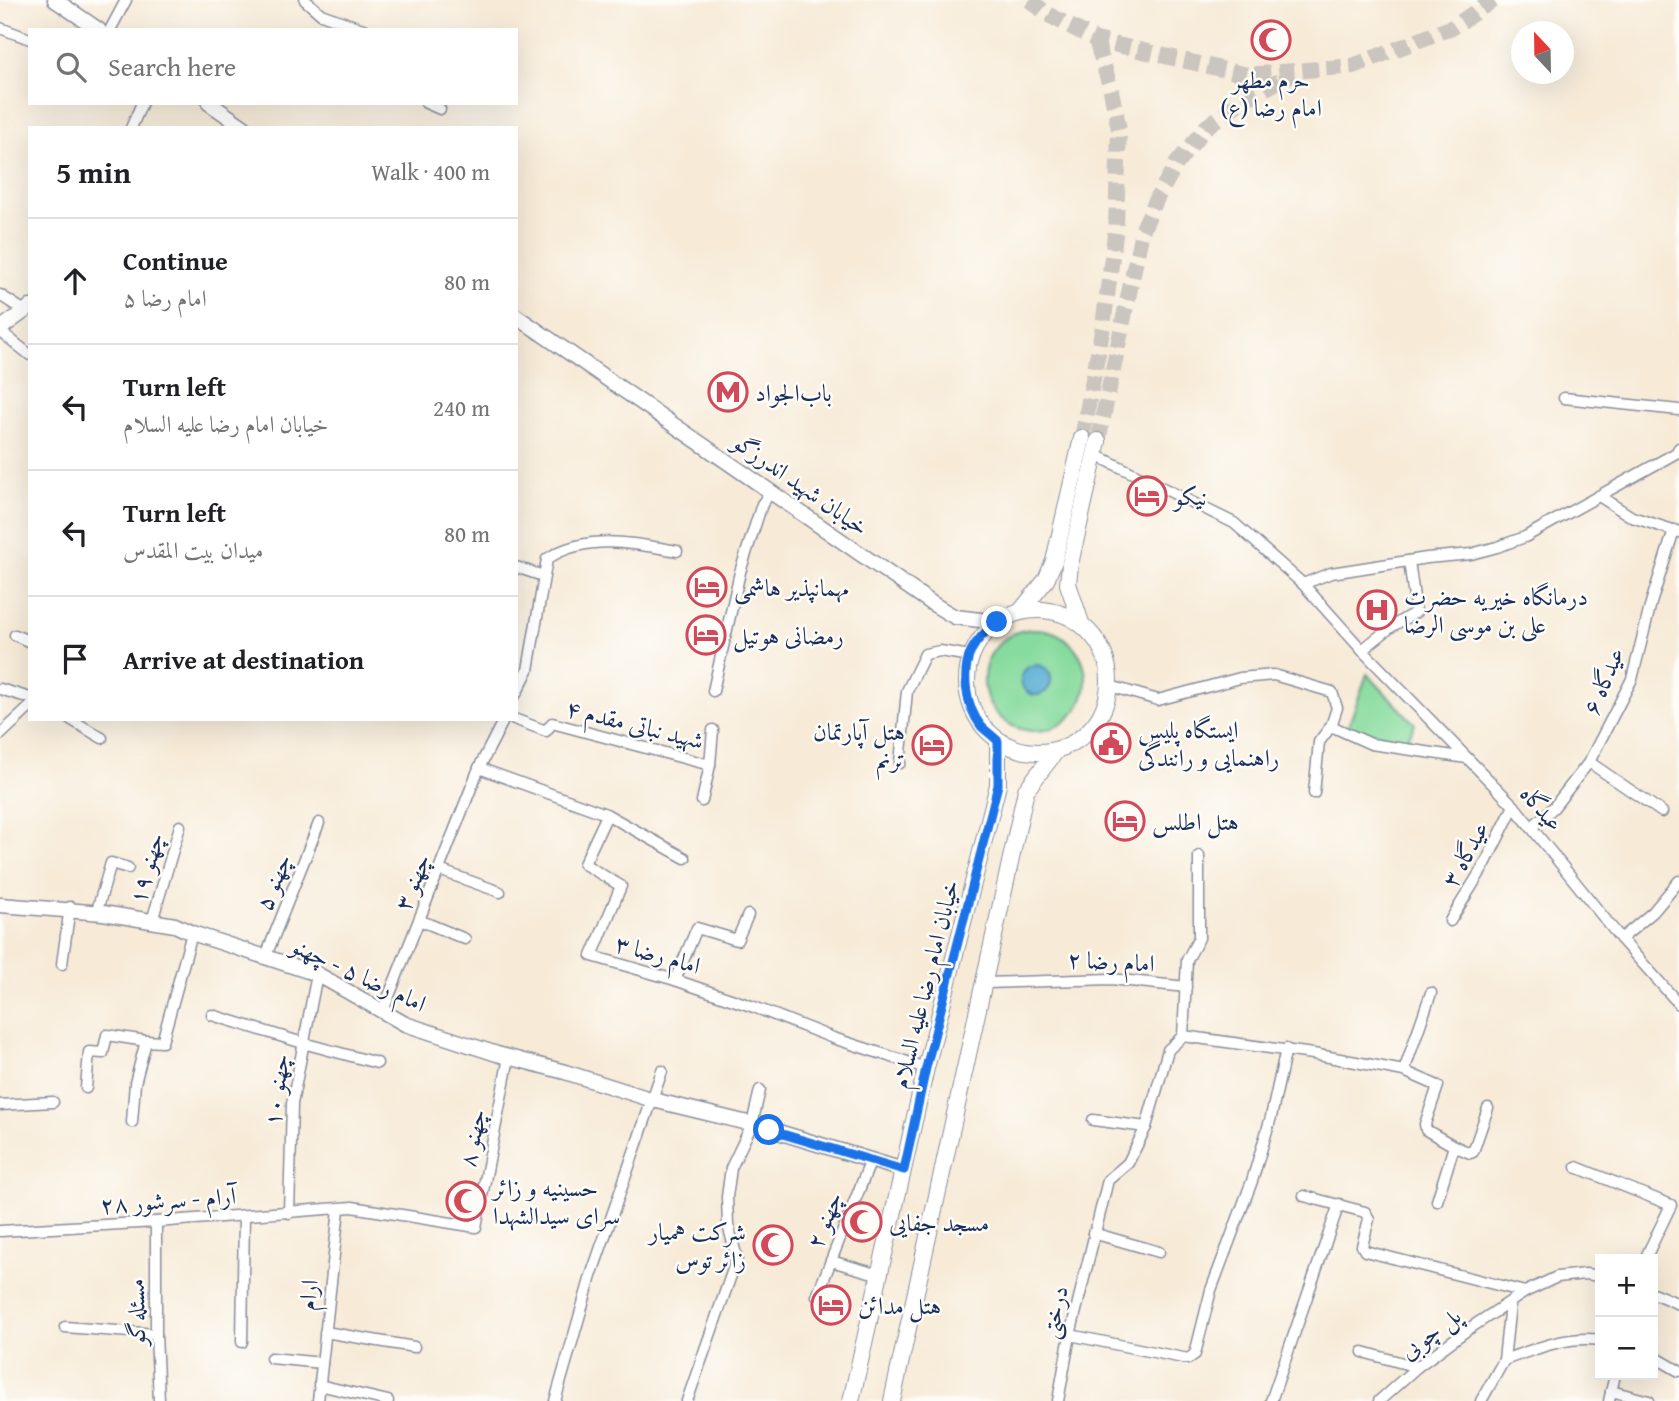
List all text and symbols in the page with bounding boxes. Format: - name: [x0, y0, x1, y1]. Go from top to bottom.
- mosque icon: حرم مطهر امام رضا (ع): [1250, 19, 1292, 61]
- north arrow: [1511, 21, 1574, 84]
- search box: [28, 28, 518, 105]
- text: Search here: [108, 47, 236, 86]
- icon: search: [52, 48, 90, 86]
- place label: حرم مطهر امام رضا (ع): [1220, 62, 1322, 129]
- text: 5 min: [56, 150, 131, 194]
- text: Walk · 400 m: [371, 155, 490, 188]
- text: Continue: [123, 241, 228, 280]
- icon: ahead: [56, 262, 94, 300]
- text: 80 m: [444, 265, 490, 298]
- text: امام رضا ۵: [123, 281, 207, 314]
- text: Turn left: [123, 367, 226, 406]
- metro station icon: باب‌الجواد: [707, 371, 749, 413]
- place label: باب‌الجواد: [755, 375, 832, 410]
- icon: left: [56, 388, 94, 426]
- text: 240 m: [433, 391, 490, 424]
- text: خیابان امام رضا علیه السلام: [123, 407, 328, 440]
- street label: خیابان شهید اندرزگو: [724, 423, 876, 544]
- hotel icon: نیکو: [1126, 475, 1168, 517]
- place label: نیکو: [1172, 479, 1207, 514]
- text: Turn left: [123, 493, 226, 532]
- icon: left: [56, 514, 94, 552]
- text: 80 m: [444, 517, 490, 550]
- text: میدان بیت المقدس: [123, 533, 263, 566]
- hotel icon: مهمانپذیر هاشمی: [686, 566, 728, 608]
- place label: مهمانپذیر هاشمی: [734, 570, 849, 605]
- place label: درمانگاه خیریه حضرت علی بن موسی الرضا: [1404, 579, 1588, 642]
- hospital icon: درمانگاه خیریه حضرت علی بن موسی الرضا: [1356, 589, 1398, 631]
- route end: [981, 606, 1012, 637]
- hotel icon: رمضانی هوتیل: [685, 614, 727, 656]
- place label: رمضانی هوتیل: [733, 618, 844, 653]
- icon: arrive: [56, 640, 94, 678]
- text: Arrive at destination: [123, 640, 364, 679]
- street label: عیدگاه ۶: [1573, 642, 1633, 720]
- street label: شهید نباتی مقدم ۴: [562, 690, 707, 762]
- place label: ایستگاه پلیس راهنمایی و رانندگی: [1138, 712, 1279, 775]
- place label: هتل آپارتمان ترنم: [813, 714, 905, 781]
- public building icon: ایستگاه پلیس راهنمایی و رانندگی: [1090, 722, 1132, 764]
- hotel icon: هتل آپارتمان ترنم: [911, 724, 953, 766]
- street label: عیدگاه: [1512, 777, 1572, 839]
- hotel icon: هتل اطلس: [1104, 800, 1146, 842]
- place label: هتل اطلس: [1152, 804, 1239, 839]
- street label: عیدگاه ۳: [1433, 815, 1497, 893]
- street label: چهنو ۱۹: [119, 828, 173, 908]
- street label: چهنو ۵: [246, 848, 300, 916]
- street label: چهنو ۳: [385, 848, 439, 916]
- street label: خیابان امام رضا علیه السلام: [882, 876, 972, 1093]
- street label: امام رضا ۳: [610, 925, 705, 987]
- street label: امام رضا ۵ - چهنو: [282, 927, 432, 1024]
- street label: امام رضا ۲: [1066, 941, 1156, 985]
- street label: چهنو ۱۰: [254, 1052, 298, 1128]
- street label: چهنو ۸: [449, 1106, 495, 1170]
- route start: [753, 1114, 784, 1145]
- place label: حسینیه و زائر سرای سیدالشهدا: [490, 1170, 620, 1233]
- street label: آرام - سرشور ۲۸: [99, 1178, 240, 1226]
- mosque icon: حسینیه و زائر سرای سیدالشهدا: [445, 1180, 487, 1222]
- street label: چهنو ۲: [797, 1186, 851, 1254]
- mosque icon: مسجد جفایی: [841, 1201, 883, 1243]
- place label: مسجد جفایی: [889, 1205, 989, 1240]
- place label: شرکت همیار زائر توس: [647, 1214, 746, 1277]
- mosque icon: شرکت همیار زائر توس: [752, 1224, 794, 1266]
- map controls: [1595, 1254, 1658, 1380]
- button: +: [1595, 1254, 1658, 1317]
- street label: مسئله‌گو: [118, 1278, 154, 1348]
- street label: ارام: [289, 1278, 331, 1313]
- street label: درختی: [1031, 1282, 1077, 1342]
- hotel icon: هتل مدائن: [810, 1284, 852, 1326]
- place label: هتل مدائن: [858, 1288, 941, 1323]
- street label: پل چوبی: [1392, 1297, 1469, 1368]
- button: −: [1595, 1317, 1658, 1380]

